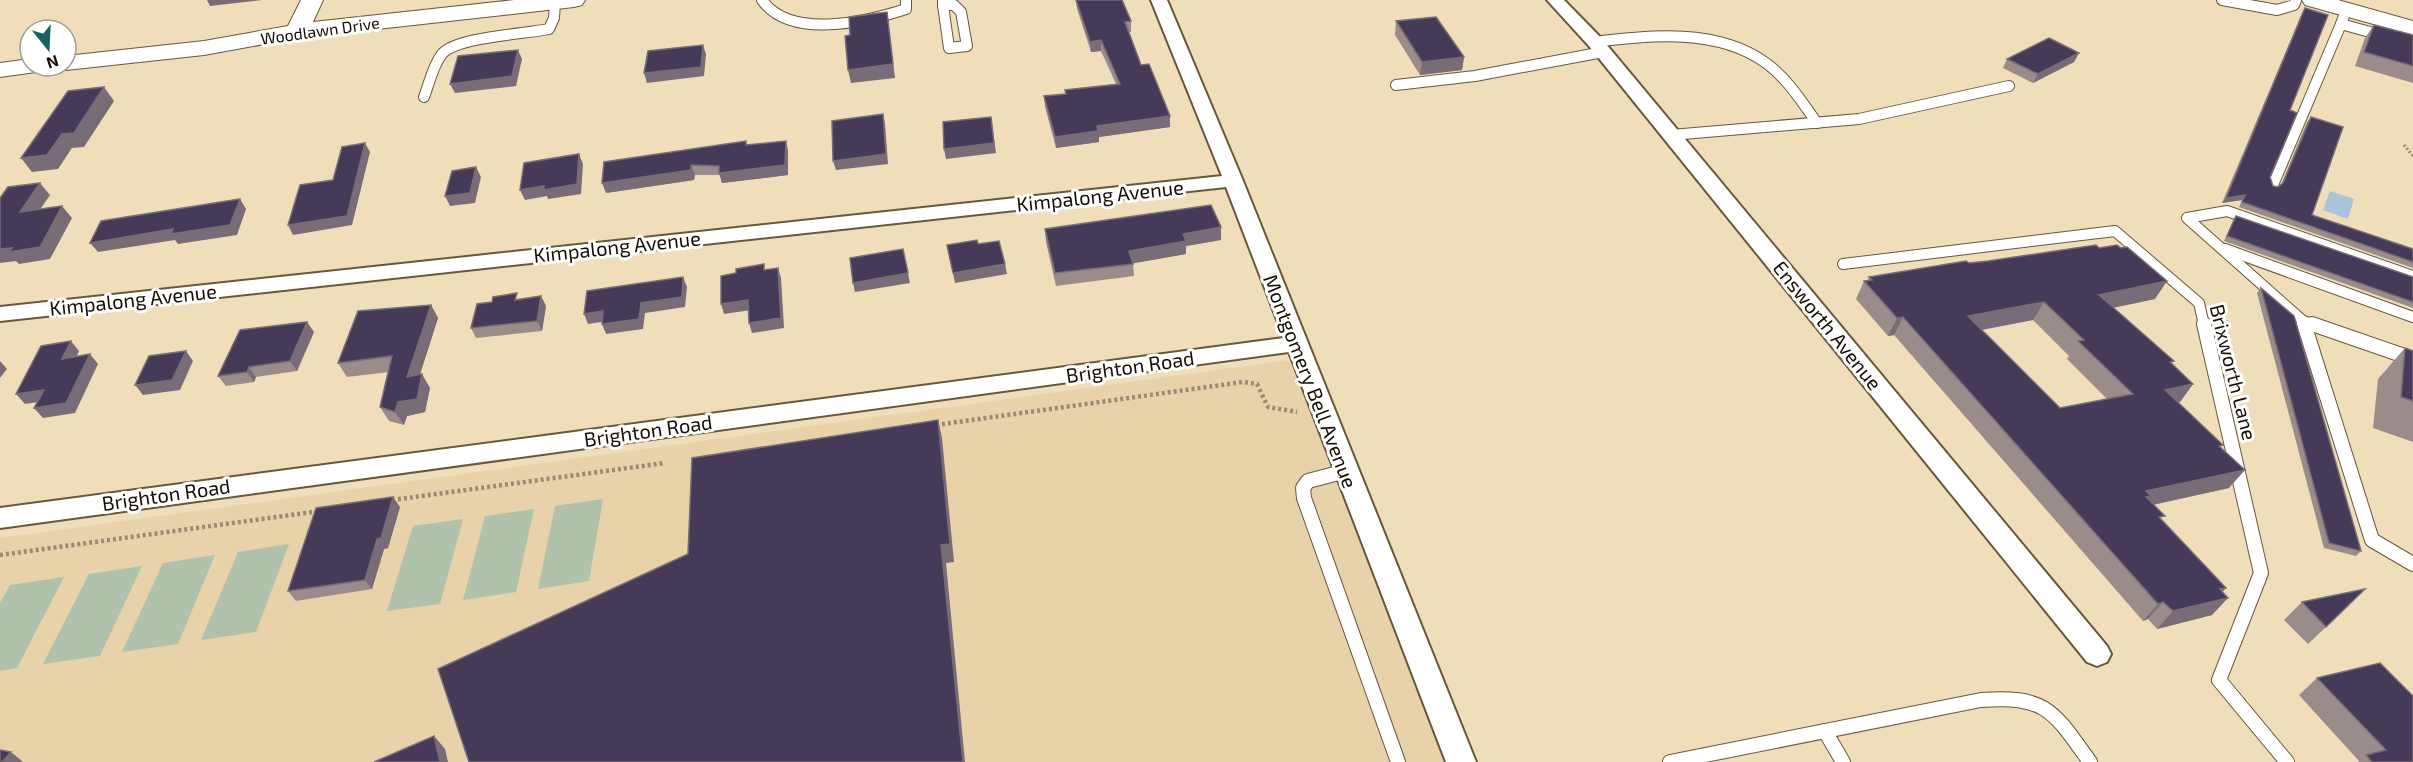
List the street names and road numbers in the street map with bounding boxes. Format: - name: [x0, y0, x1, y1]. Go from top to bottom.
- street label: Woodlawn Drive: [259, 12, 381, 48]
- street label: Kimpalong Avenue: [1015, 174, 1185, 216]
- street label: Kimpalong Avenue: [532, 225, 702, 267]
- street label: Ensworth Avenue: [1769, 256, 1887, 394]
- street label: Montgomery Bell Avenue: [1259, 271, 1363, 491]
- street label: Kimpalong Avenue: [48, 278, 218, 320]
- street label: Brixworth Lane: [2206, 302, 2262, 442]
- street label: Brighton Road: [1064, 345, 1196, 387]
- street label: Brighton Road: [582, 409, 714, 451]
- street label: Brighton Road: [100, 473, 232, 515]

